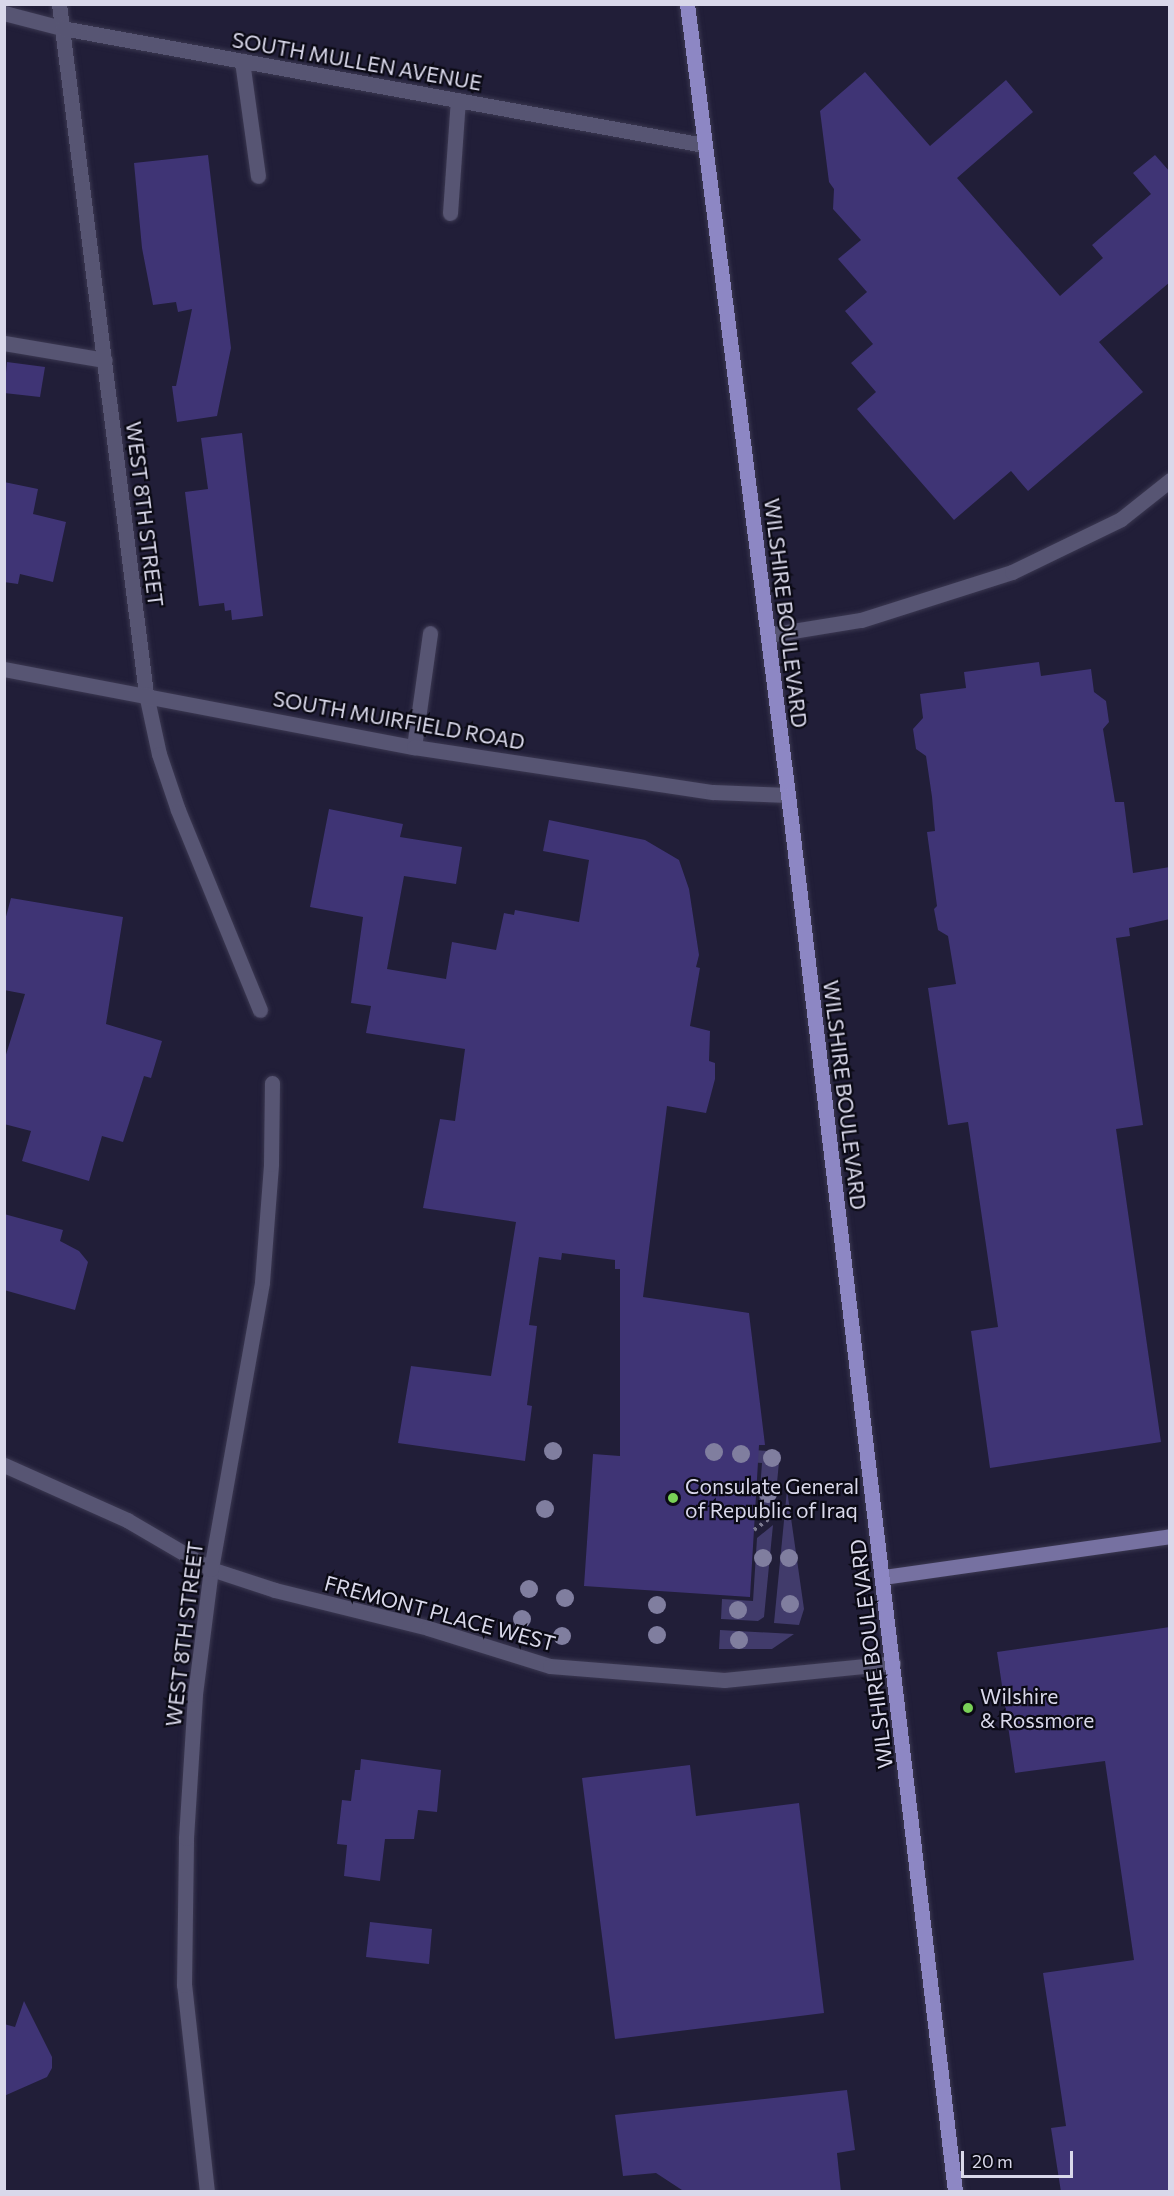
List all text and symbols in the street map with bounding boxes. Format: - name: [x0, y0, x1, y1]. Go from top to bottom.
- street label: SOUTH MULLEN AVENUE: [230, 27, 484, 95]
- street label: WEST 8TH STREET: [121, 420, 169, 608]
- street label: WILSHIRE BOULEVARD: [759, 497, 813, 729]
- street label: SOUTH MUIRFIELD ROAD: [271, 685, 527, 755]
- street label: WILSHIRE BOULEVARD: [818, 979, 872, 1211]
- place label: Consulate General of Republic of Iraq: [685, 1473, 859, 1523]
- marker: Consulate General of Republic of Iraq: [666, 1491, 680, 1505]
- street label: WILSHIRE BOULEVARD: [844, 1538, 898, 1770]
- street label: WEST 8TH STREET: [160, 1540, 208, 1728]
- street label: FREMONT PLACE WEST: [322, 1570, 558, 1656]
- place label: Wilshire & Rossmore: [980, 1683, 1094, 1733]
- marker: Wilshire & Rossmore: [961, 1701, 975, 1715]
- scale bar: [964, 2139, 1076, 2177]
- text: 20 m: [972, 2150, 1013, 2172]

